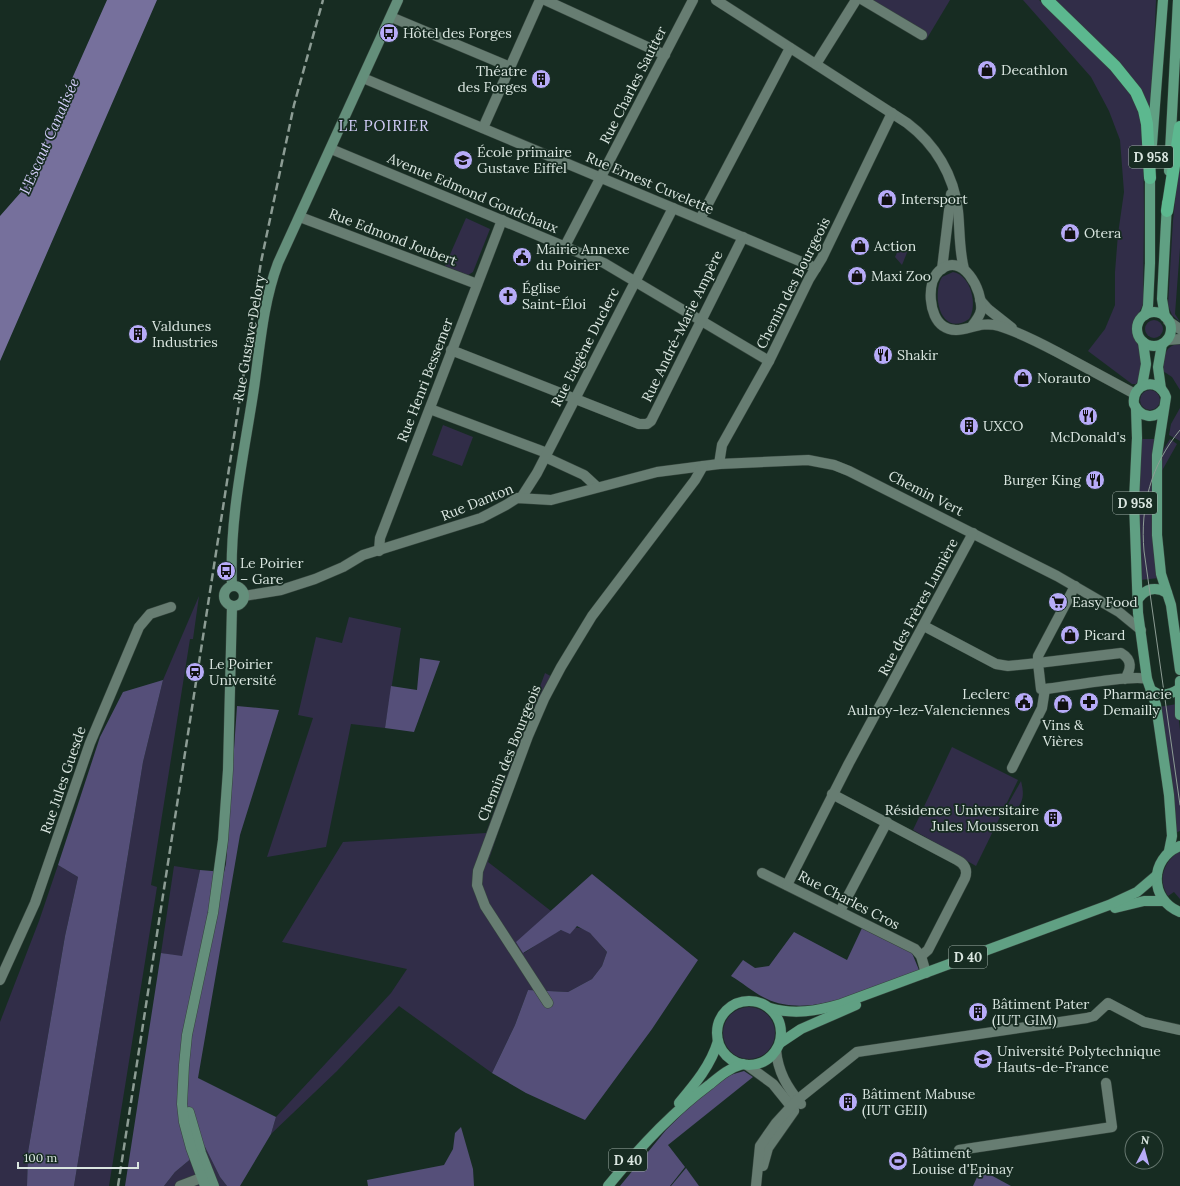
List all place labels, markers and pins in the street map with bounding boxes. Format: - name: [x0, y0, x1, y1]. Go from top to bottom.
- bus stop icon: Hôtel des Forges: [378, 22, 400, 44]
- place label: Hôtel des Forges: [403, 24, 512, 42]
- shop icon: Decathlon: [976, 59, 998, 81]
- place label: Decathlon: [1001, 61, 1068, 79]
- place label: Théatre des Forges: [457, 62, 527, 96]
- building icon: Théatre des Forges: [530, 68, 552, 90]
- place label: École primaire Gustave Eiffel: [477, 143, 572, 177]
- school or university icon: École primaire Gustave Eiffel: [452, 149, 474, 171]
- shop icon: Intersport: [876, 188, 898, 210]
- place label: Intersport: [901, 190, 968, 208]
- shop icon: Otera: [1059, 222, 1081, 244]
- place label: Otera: [1084, 224, 1121, 242]
- shop icon: Action: [849, 235, 871, 257]
- place label: Action: [873, 237, 917, 255]
- place label: Mairie Annexe du Poirier: [536, 240, 630, 274]
- public building icon: Mairie Annexe du Poirier: [511, 246, 533, 268]
- shop icon: Maxi Zoo: [846, 265, 868, 287]
- place label: Maxi Zoo: [871, 267, 931, 285]
- place label: Église Saint-Éloi: [522, 279, 586, 313]
- church icon: Église Saint-Éloi: [497, 285, 519, 307]
- place label: Valdunes Industries: [151, 317, 218, 351]
- building icon: Valdunes Industries: [127, 323, 149, 345]
- restaurant icon: Shakir: [872, 344, 894, 366]
- place label: Shakir: [897, 346, 938, 364]
- shop icon: Norauto: [1012, 367, 1034, 389]
- place label: Norauto: [1037, 369, 1091, 387]
- restaurant icon: McDonald's: [1077, 405, 1099, 427]
- building icon: UXCO: [958, 415, 980, 437]
- place label: UXCO: [983, 417, 1023, 435]
- place label: McDonald's: [1050, 428, 1126, 446]
- restaurant icon: Burger King: [1084, 469, 1106, 491]
- place label: Burger King: [1003, 471, 1081, 489]
- place label: Le Poirier – Gare: [240, 554, 303, 588]
- bus stop icon: Le Poirier – Gare: [215, 560, 237, 582]
- supermarket icon: Easy Food: [1047, 591, 1069, 613]
- place label: Easy Food: [1072, 593, 1138, 611]
- shop icon: Picard: [1059, 624, 1081, 646]
- place label: Picard: [1084, 626, 1125, 644]
- place label: Le Poirier Université: [209, 655, 277, 689]
- station icon: Le Poirier Université: [184, 661, 206, 683]
- place label: Leclerc Aulnoy-lez-Valenciennes: [847, 685, 1010, 719]
- place label: Pharmacie Demailly: [1103, 685, 1172, 719]
- public building icon: Leclerc Aulnoy-lez-Valenciennes: [1013, 691, 1035, 713]
- pharmacy icon: Pharmacie Demailly: [1078, 691, 1100, 713]
- shop icon: Vins & Vières: [1052, 693, 1074, 715]
- place label: Vins & Vières: [1041, 716, 1084, 750]
- place label: Résidence Universitaire Jules Mousseron: [885, 801, 1039, 835]
- building icon: Résidence Universitaire Jules Mousseron: [1042, 807, 1064, 829]
- place label: Bâtiment Pater (IUT GIM): [992, 995, 1089, 1029]
- building icon: Bâtiment Pater (IUT GIM): [967, 1001, 989, 1023]
- place label: Université Polytechnique Hauts-de-France: [997, 1042, 1161, 1076]
- school or university icon: Université Polytechnique Hauts-de-France: [972, 1048, 994, 1070]
- place label: Bâtiment Mabuse (IUT GEII): [862, 1085, 976, 1119]
- building icon: Bâtiment Mabuse (IUT GEII): [837, 1091, 859, 1113]
- place label: Bâtiment Louise d'Epinay: [912, 1144, 1014, 1178]
- sports icon: Bâtiment Louise d'Epinay: [887, 1150, 909, 1172]

